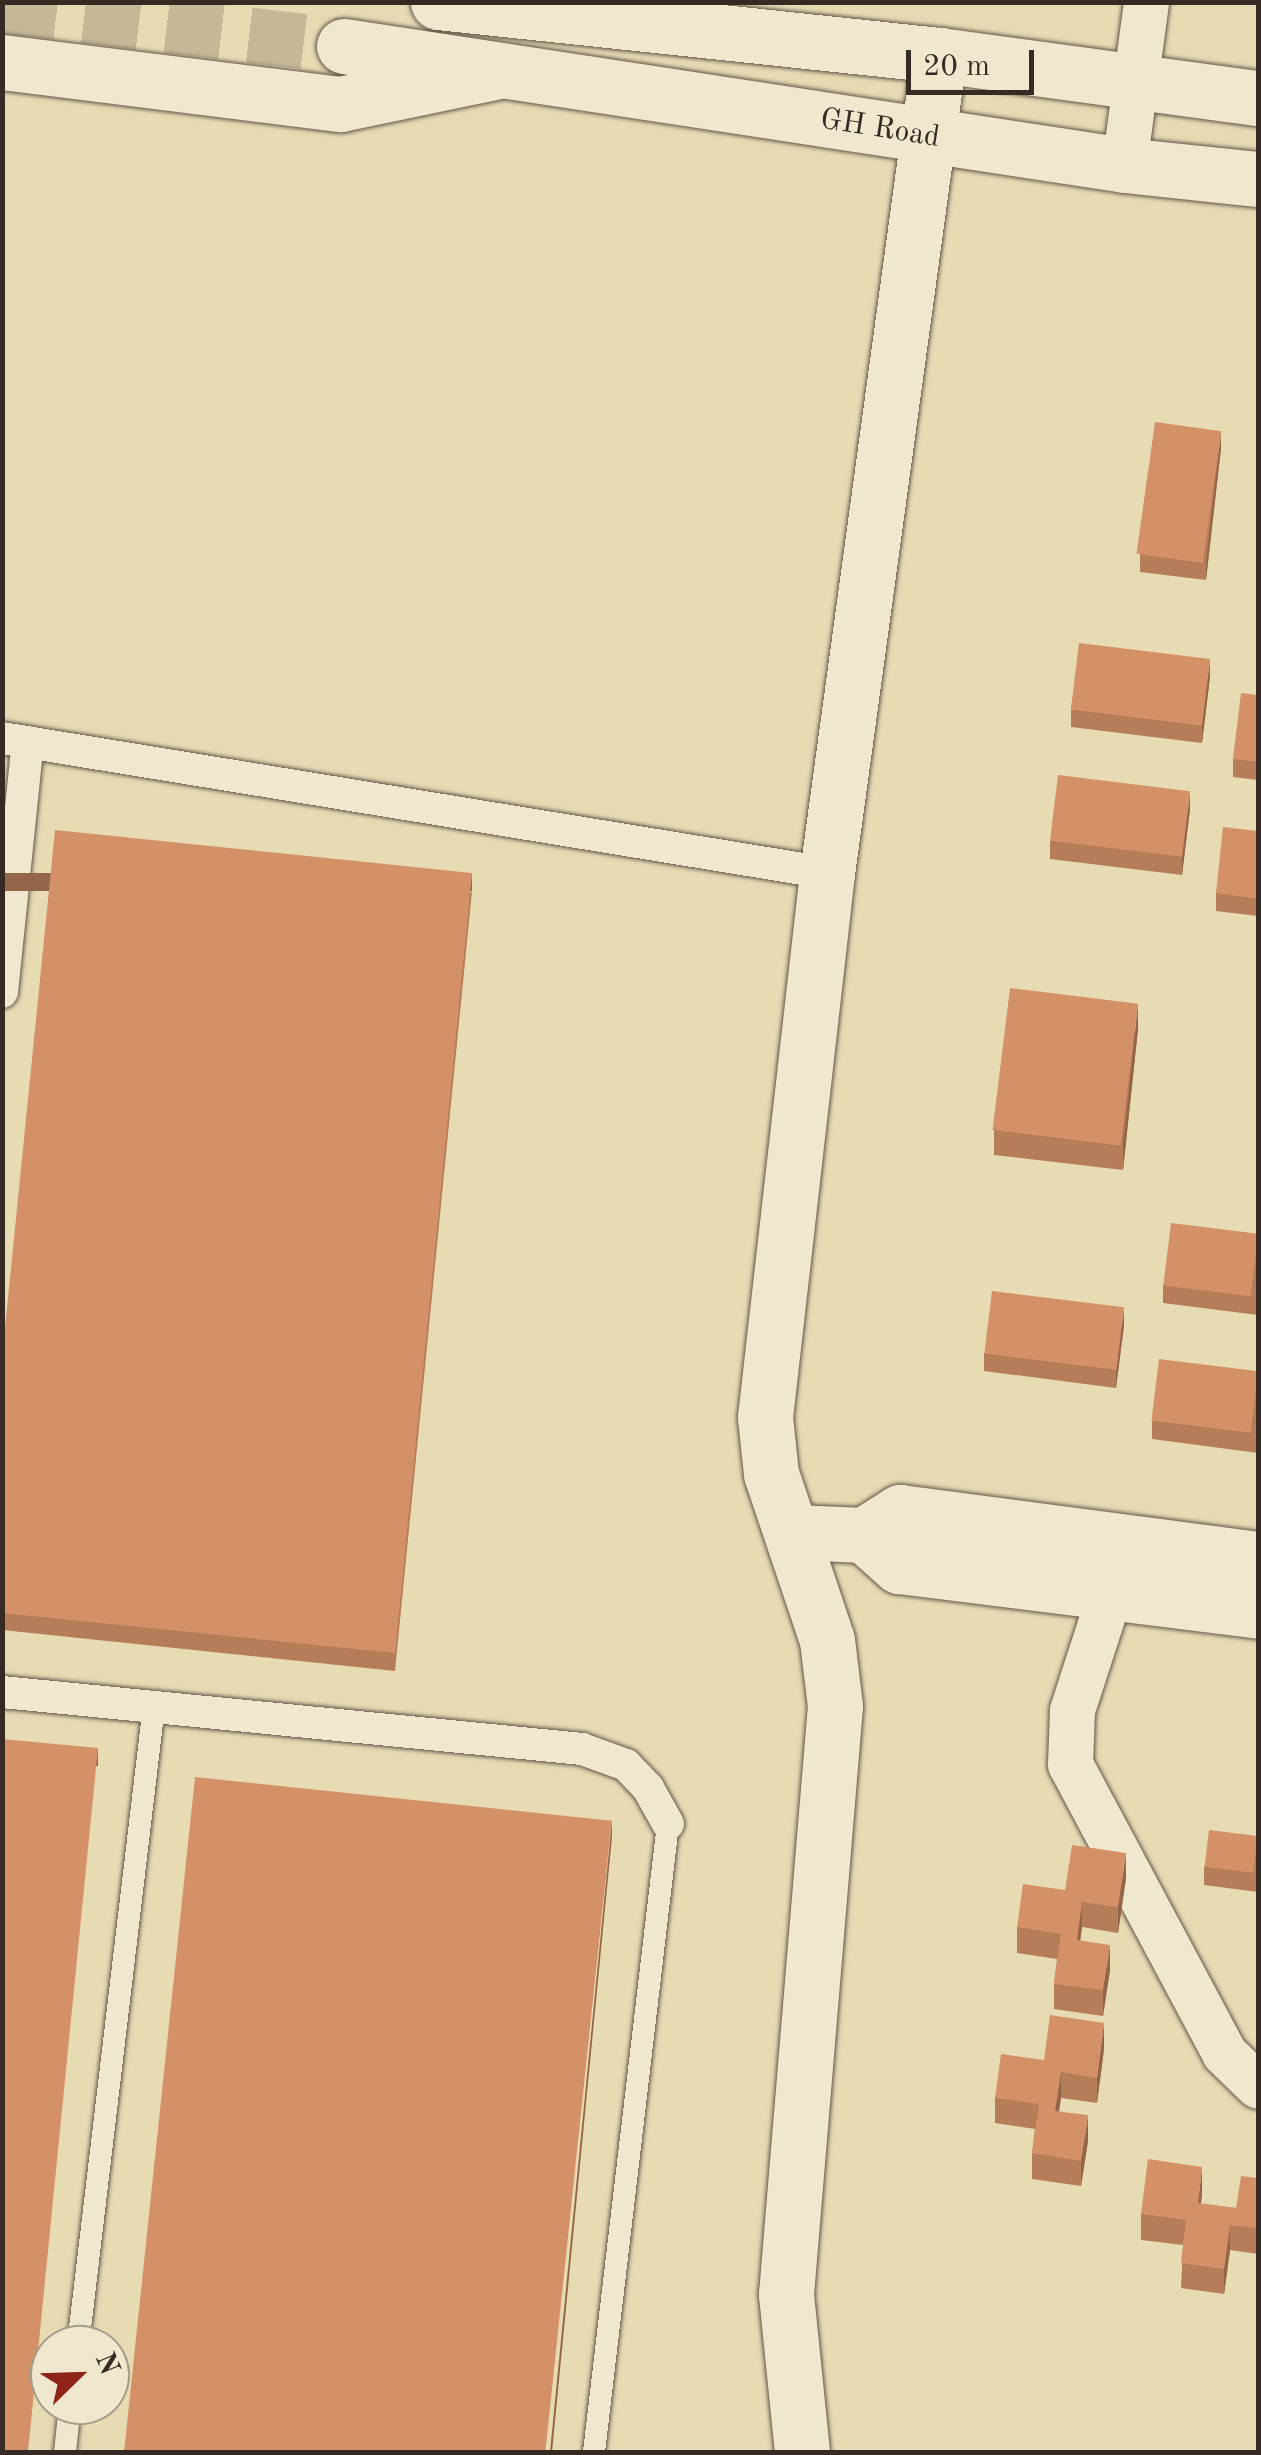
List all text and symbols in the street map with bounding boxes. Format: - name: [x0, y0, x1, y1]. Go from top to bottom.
- scale bar: [911, 30, 1038, 92]
- text: 20 m: [923, 52, 990, 82]
- street label: GH Road: [818, 102, 942, 156]
- north arrow: [30, 2325, 130, 2425]
- text: N: [89, 2349, 123, 2379]

